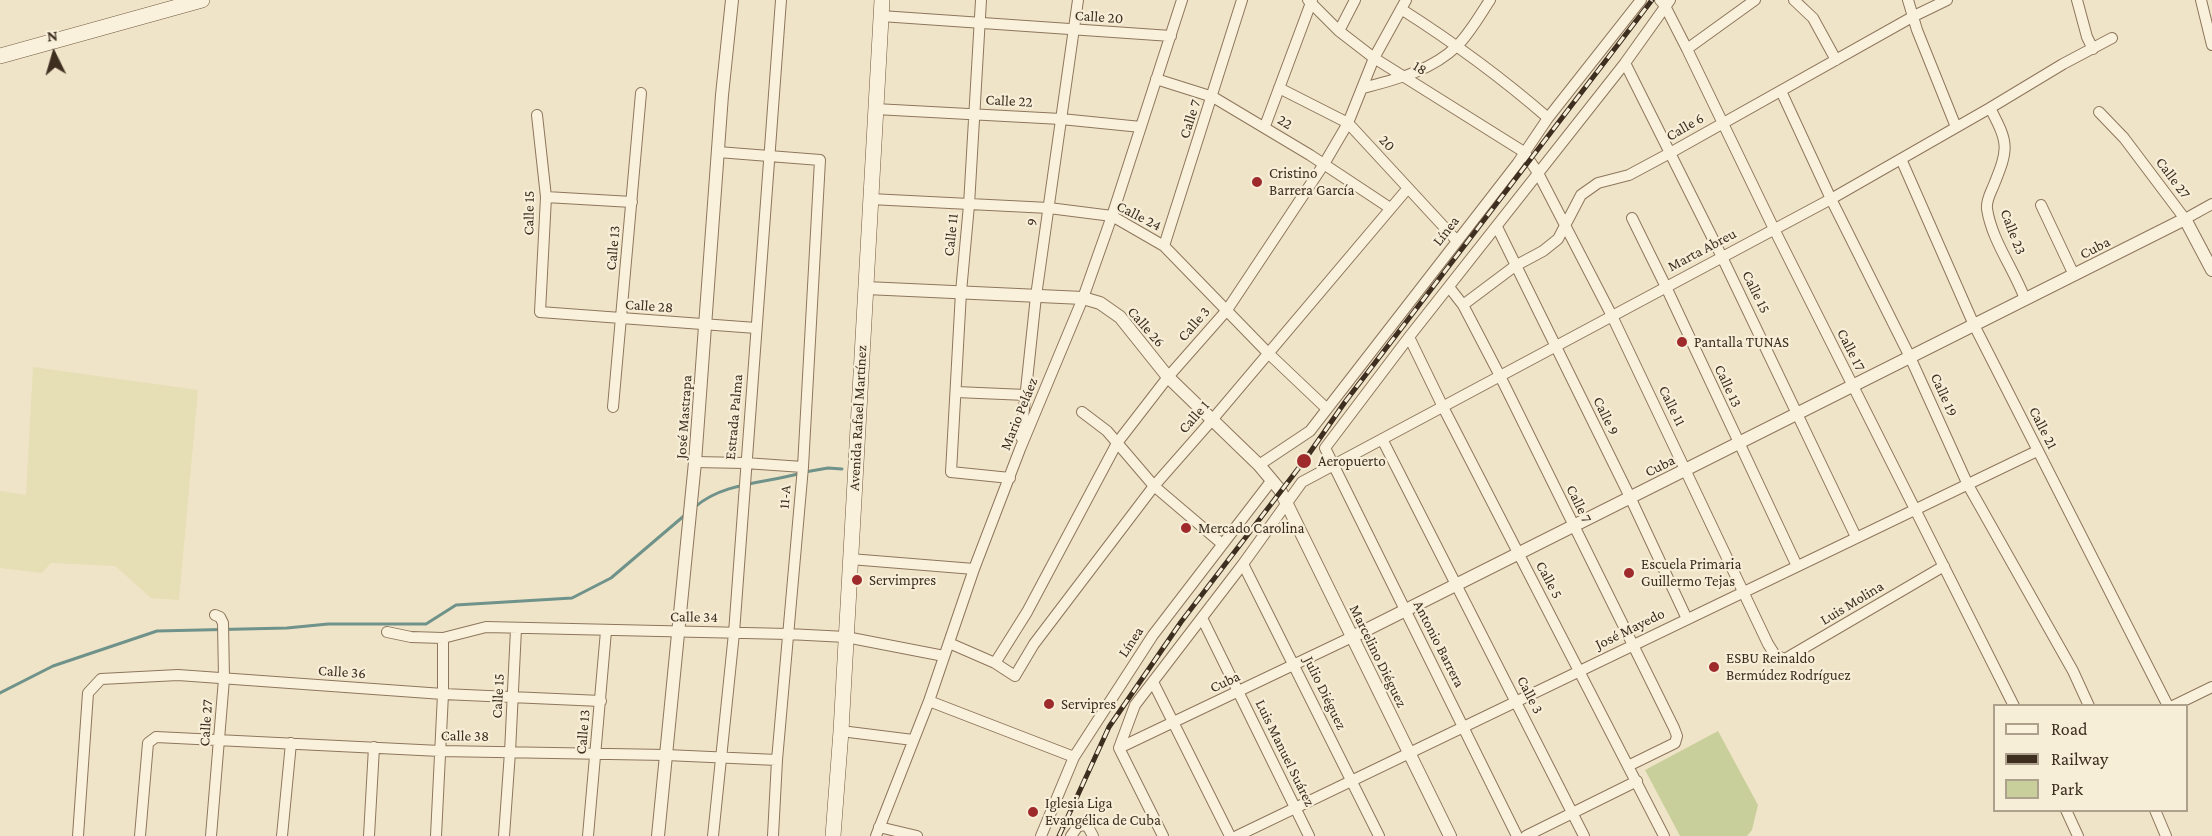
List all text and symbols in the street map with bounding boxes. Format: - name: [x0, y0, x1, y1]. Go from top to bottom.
- street label: Calle 20: [1074, 6, 1124, 28]
- north arrow: [24, 24, 84, 84]
- text: N: [46, 27, 59, 45]
- street label: 18: [1410, 57, 1430, 79]
- street label: Calle 22: [985, 91, 1033, 111]
- street label: Calle 7: [1175, 97, 1205, 141]
- street label: Calle 6: [1663, 109, 1707, 145]
- street label: 22: [1274, 111, 1296, 133]
- street label: 20: [1375, 131, 1399, 155]
- street label: Calle 27: [2152, 154, 2194, 202]
- place label: Cristino Barrera García: [1269, 164, 1354, 199]
- marker: Cristino Barrera García: [1250, 175, 1264, 189]
- street label: Calle 15: [520, 190, 538, 236]
- street label: Calle 24: [1114, 197, 1164, 235]
- street label: Calle 23: [1996, 207, 2030, 257]
- street label: Línea: [1429, 212, 1463, 250]
- street label: Calle 11: [940, 213, 962, 257]
- street label: 9: [1023, 217, 1041, 227]
- street label: Marta Abreu: [1665, 224, 1739, 276]
- street label: Calle 13: [602, 225, 624, 271]
- street label: Cuba: [2077, 233, 2113, 263]
- street label: Calle 15: [1738, 268, 1774, 316]
- street label: Calle 28: [624, 295, 674, 317]
- street label: Calle 26: [1124, 303, 1168, 351]
- street label: Calle 3: [1174, 303, 1214, 345]
- street label: Calle 17: [1833, 326, 1869, 374]
- place label: Pantalla TUNAS: [1694, 333, 1789, 351]
- marker: Pantalla TUNAS: [1675, 335, 1689, 349]
- street label: Avenida Rafael Martínez: [845, 345, 871, 491]
- street label: Calle 13: [1710, 362, 1746, 410]
- street label: Calle 19: [1927, 371, 1961, 419]
- street label: Estrada Palma: [721, 373, 747, 461]
- street label: José Mastrapa: [672, 374, 696, 460]
- street label: Mario Peláez: [996, 375, 1042, 453]
- street label: Calle 11: [1654, 383, 1690, 429]
- street label: Calle 9: [1589, 394, 1623, 438]
- street label: Calle 1: [1175, 397, 1213, 437]
- street label: Calle 21: [2025, 404, 2061, 452]
- street label: Cuba: [1642, 451, 1678, 481]
- marker: Aeropuerto: [1295, 452, 1313, 470]
- place label: Aeropuerto: [1318, 452, 1386, 470]
- street label: Calle 7: [1562, 482, 1596, 526]
- street label: 11-A: [775, 484, 795, 510]
- place label: Mercado Carolina: [1198, 519, 1304, 537]
- marker: Mercado Carolina: [1179, 521, 1193, 535]
- place label: Escuela Primaria Guillermo Tejas: [1641, 555, 1741, 590]
- street label: Calle 5: [1532, 558, 1566, 602]
- marker: Escuela Primaria Guillermo Tejas: [1622, 566, 1636, 580]
- place label: Servimpres: [869, 571, 936, 589]
- marker: Servimpres: [850, 573, 864, 587]
- street label: Luis Molina: [1817, 577, 1887, 629]
- street label: Antonio Barrera: [1409, 598, 1469, 690]
- street label: Marcelino Diéguez: [1345, 602, 1411, 710]
- street label: José Mayedo: [1592, 604, 1668, 654]
- street label: Calle 34: [670, 608, 718, 626]
- street label: Línea: [1114, 623, 1148, 661]
- place label: ESBU Reinaldo Bermúdez Rodríguez: [1726, 649, 1851, 684]
- street label: Julio Diéguez: [1300, 653, 1350, 733]
- marker: ESBU Reinaldo Bermúdez Rodríguez: [1707, 660, 1721, 674]
- street label: Calle 36: [318, 661, 366, 683]
- street label: Cuba: [1207, 667, 1243, 697]
- street label: Calle 15: [488, 673, 508, 719]
- street label: Calle 3: [1513, 673, 1547, 717]
- place label: Servipres: [1061, 695, 1116, 713]
- marker: Servipres: [1042, 697, 1056, 711]
- street label: Luis Manuel Suárez: [1251, 697, 1319, 809]
- street label: Calle 27: [195, 699, 217, 747]
- legend: [1993, 704, 2188, 812]
- street label: Calle 13: [572, 709, 594, 755]
- text: Road: [2051, 719, 2088, 739]
- street label: Calle 38: [441, 727, 489, 745]
- text: Railway: [2051, 749, 2108, 769]
- text: Park: [2051, 779, 2083, 799]
- place label: Iglesia Liga Evangélica de Cuba: [1045, 794, 1161, 829]
- marker: Iglesia Liga Evangélica de Cuba: [1026, 805, 1040, 819]

